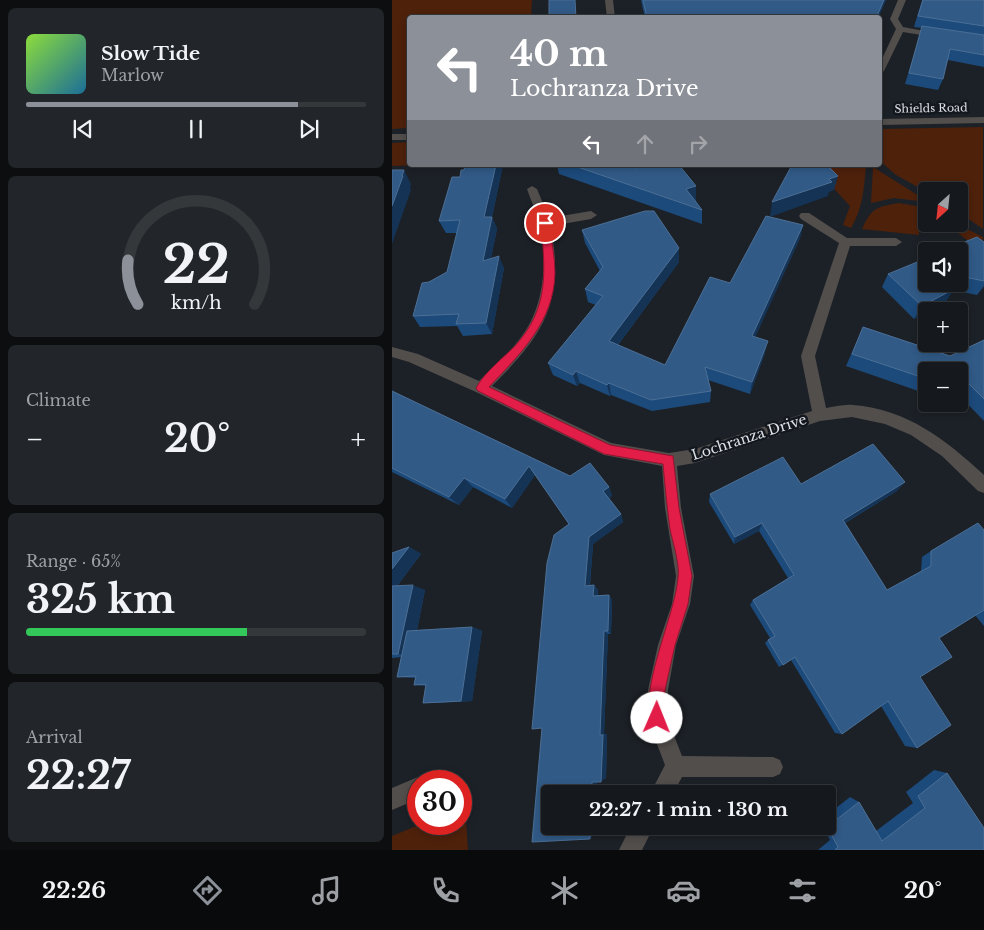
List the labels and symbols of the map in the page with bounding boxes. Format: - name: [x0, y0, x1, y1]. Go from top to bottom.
- street label: Shields Road: [894, 100, 968, 116]
- north arrow: [918, 182, 968, 232]
- pin: [524, 202, 566, 244]
- street label: Lochranza Drive: [689, 410, 809, 464]
- position arrow: [630, 691, 682, 743]
- speed limit sign: 30: [407, 770, 472, 835]

